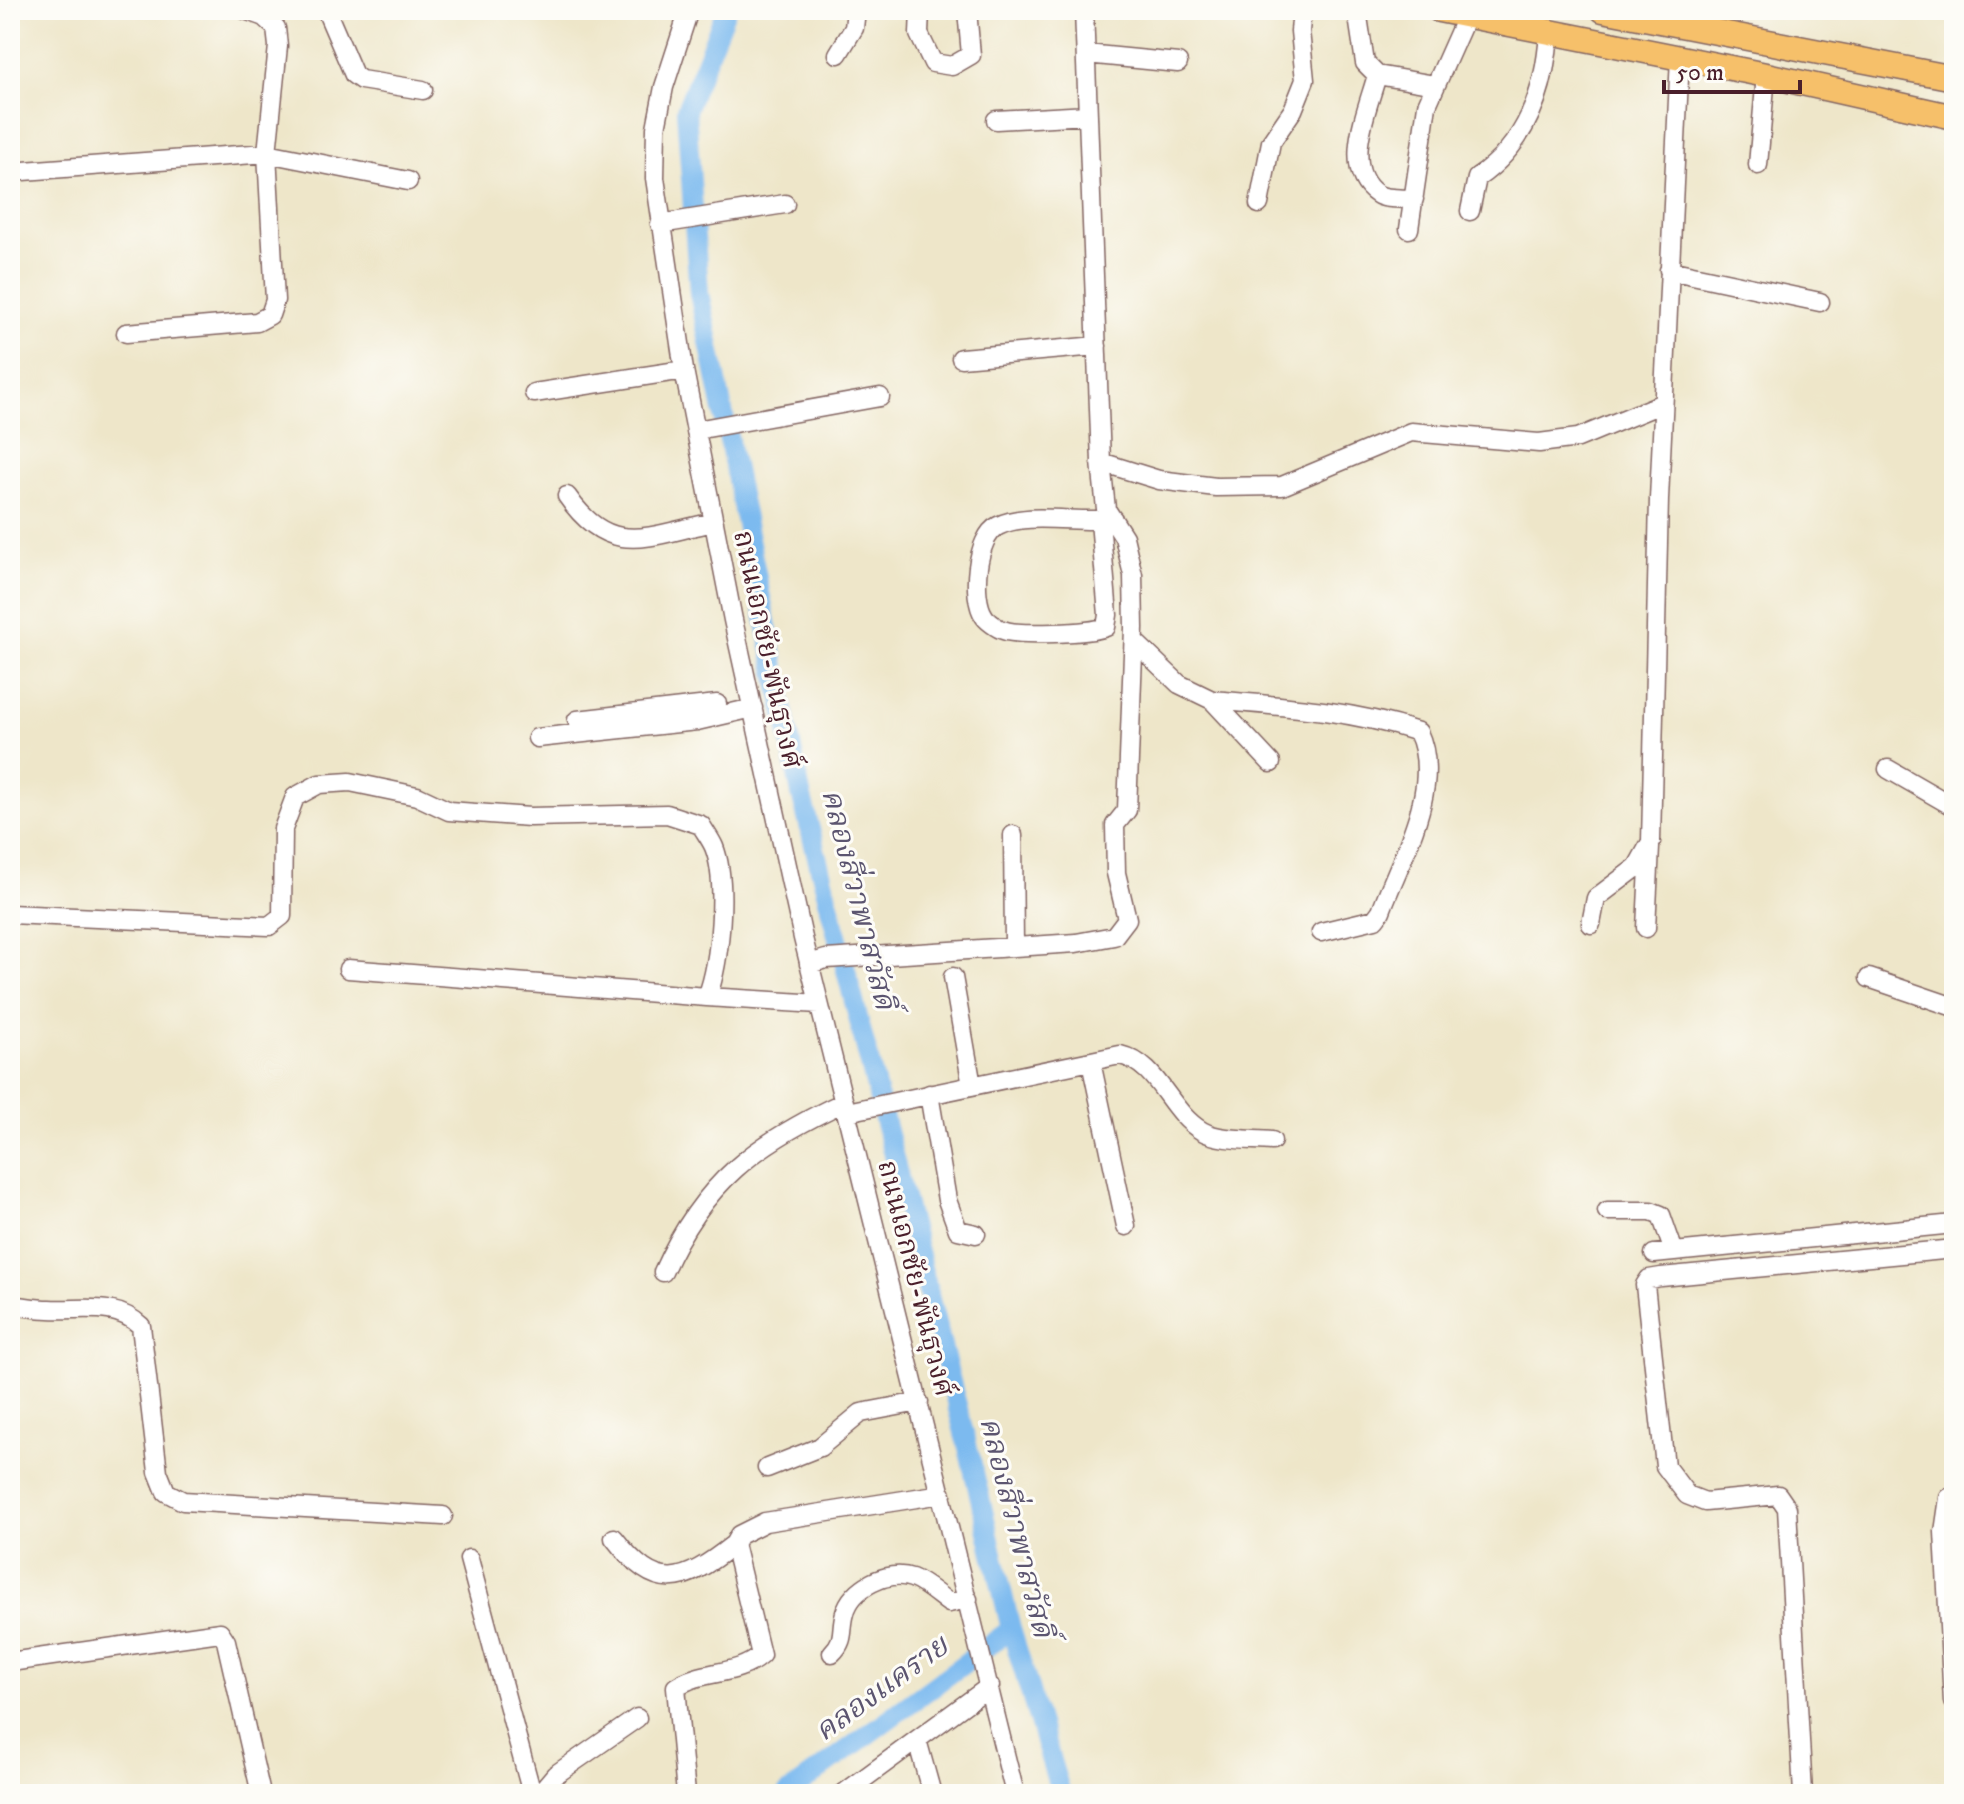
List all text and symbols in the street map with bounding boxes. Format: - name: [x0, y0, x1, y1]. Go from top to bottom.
- scale bar: [1664, 44, 1800, 94]
- text: 50 m: [1676, 58, 1724, 88]
- street label: ถนนเอกชัย-พันธุวงศ์: [725, 527, 810, 772]
- water label: คลองสี่วาพาสวัสดิ์: [812, 784, 910, 1022]
- street label: ถนนเอกชัย-พันธุวงศ์: [869, 1156, 962, 1400]
- water label: คลองสี่วาพาสวัสดิ์: [970, 1412, 1068, 1650]
- water label: คลองเเคราย: [808, 1627, 958, 1750]

